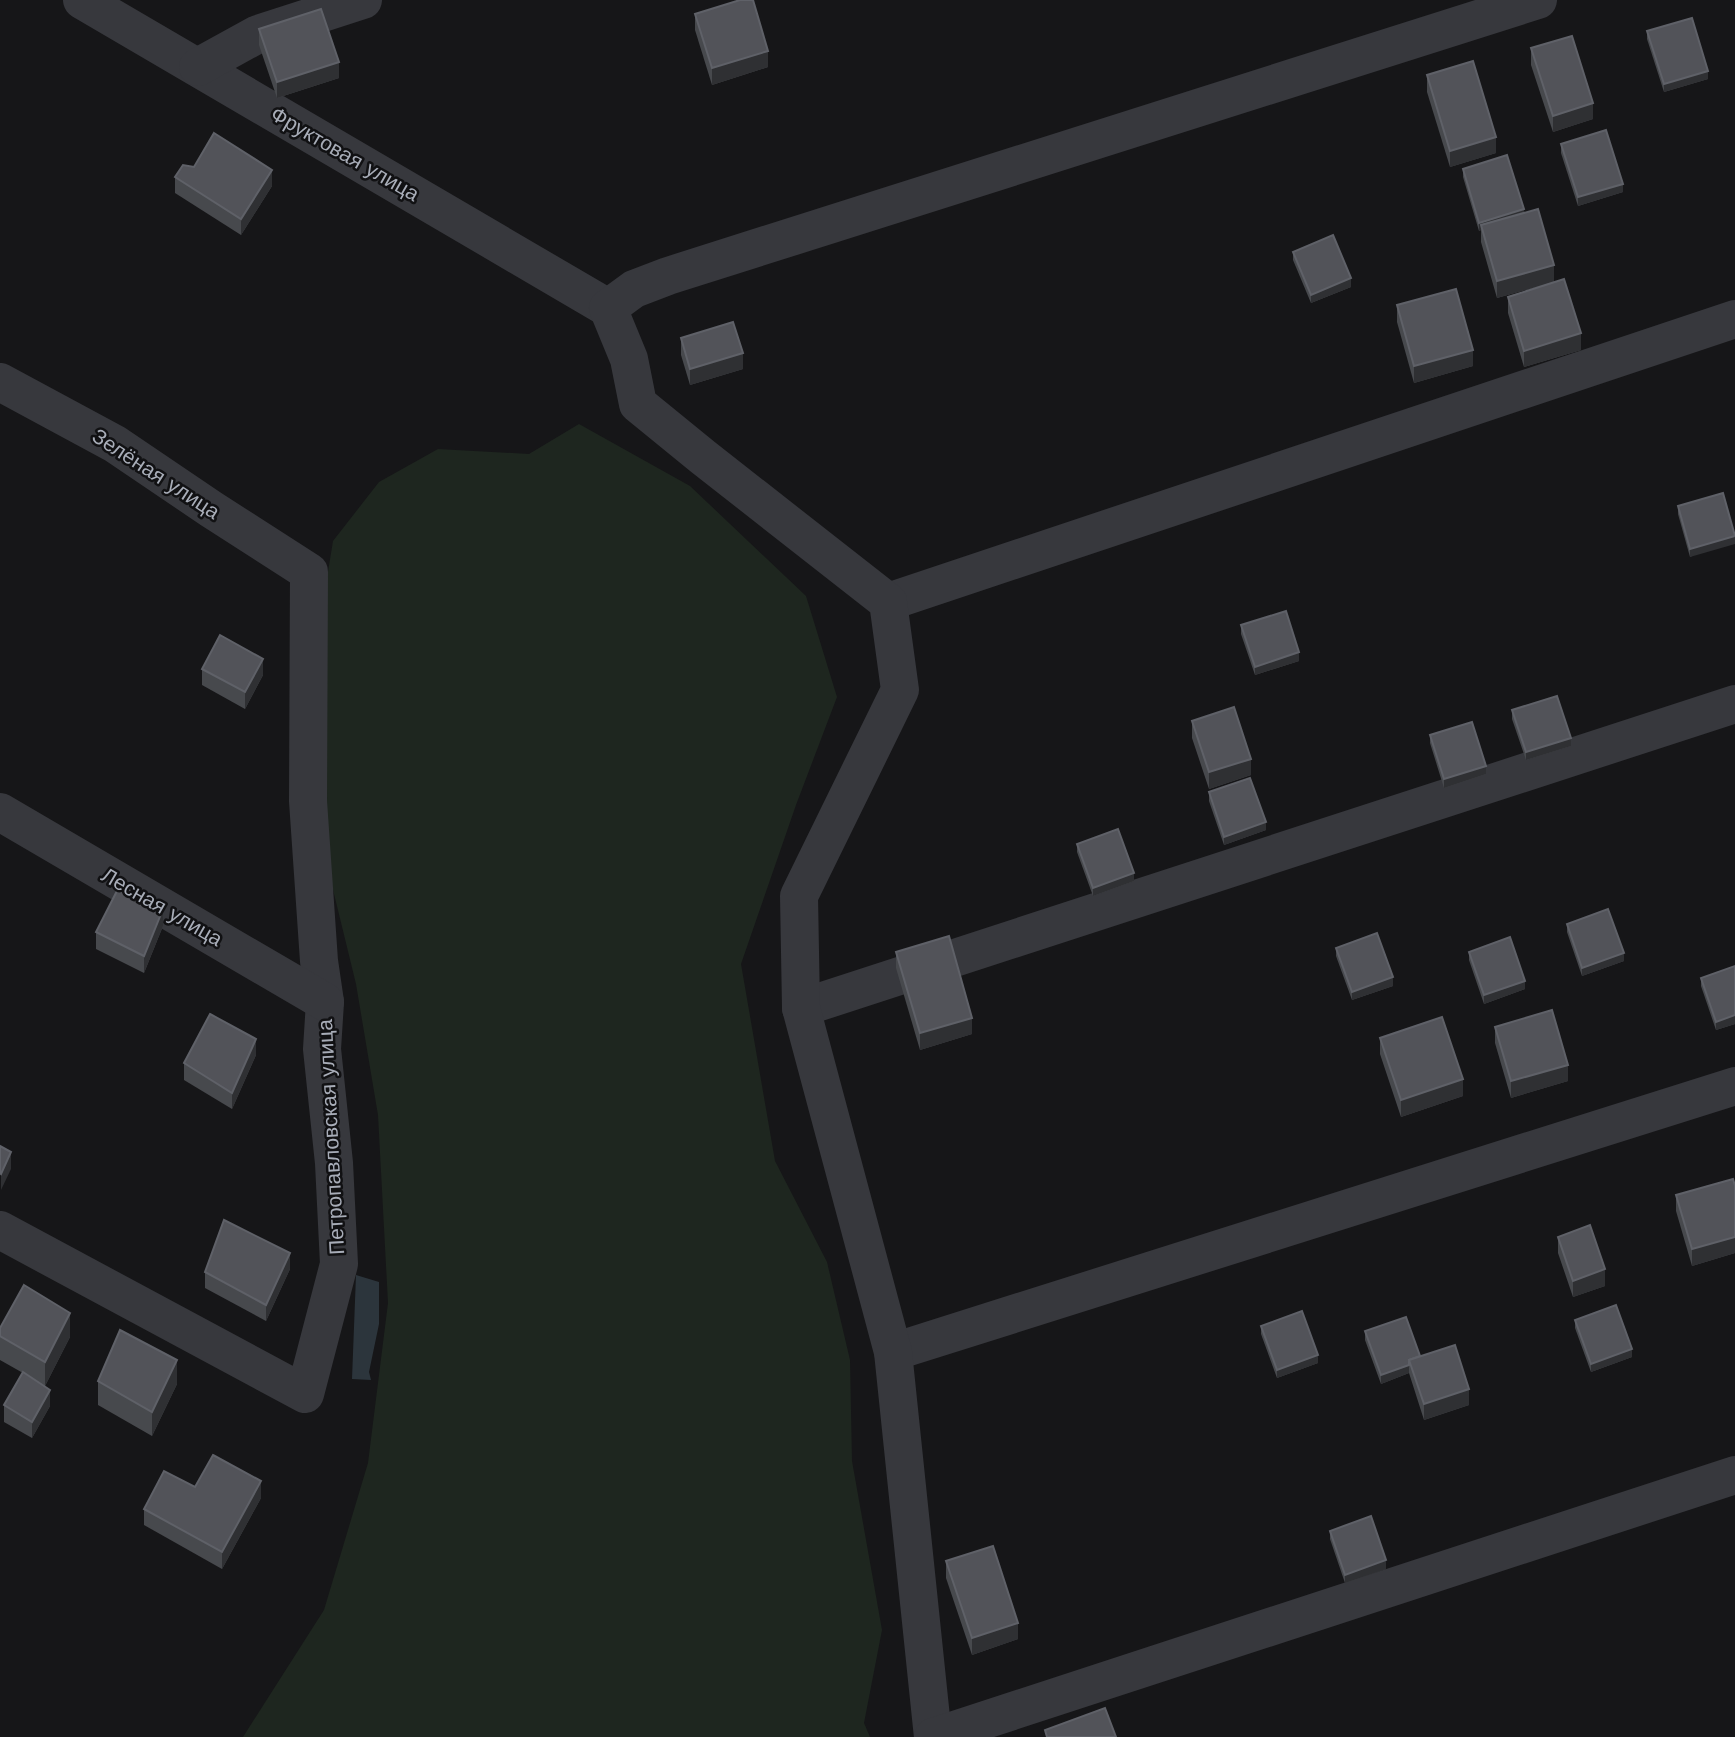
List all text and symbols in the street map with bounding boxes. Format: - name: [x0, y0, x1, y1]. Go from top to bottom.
- street label: Фруктовая улица: [267, 101, 424, 206]
- street label: Зелёная улица: [88, 423, 225, 524]
- street label: Лесная улица: [97, 862, 227, 951]
- street label: Петропавловская улица: [312, 1018, 349, 1256]

